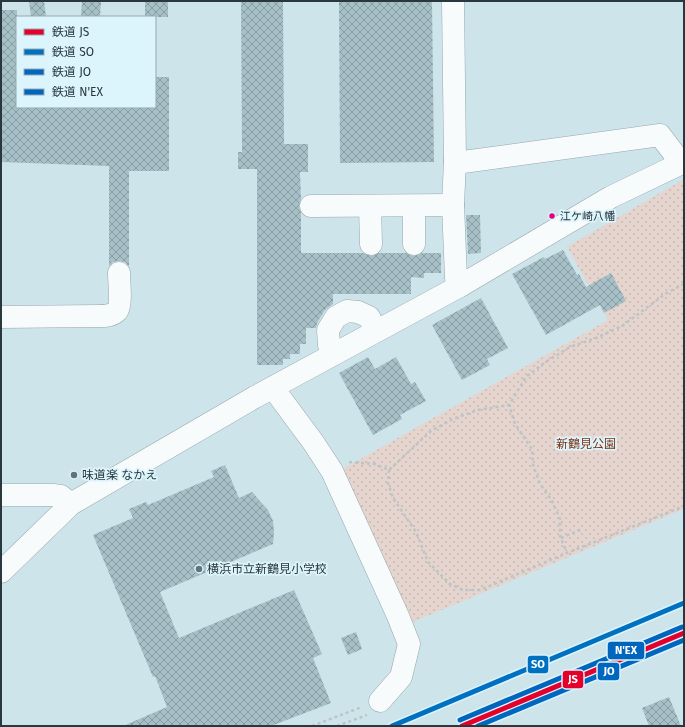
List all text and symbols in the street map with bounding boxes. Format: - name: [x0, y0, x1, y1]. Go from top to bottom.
- legend: [16, 16, 156, 108]
- text: 鉄道 JS: [52, 25, 90, 39]
- text: 鉄道 SO: [52, 45, 94, 59]
- text: 鉄道 JO: [52, 65, 91, 79]
- text: 鉄道 N'EX: [52, 85, 103, 99]
- place label: 江ケ崎八幡: [560, 210, 615, 223]
- marker: 江ケ崎八幡: [547, 211, 557, 221]
- park label: 新鶴見公園: [556, 437, 616, 451]
- place label: 味道楽 なかえ: [82, 468, 157, 482]
- marker: 味道楽 なかえ: [69, 470, 79, 480]
- place label: 横浜市立新鶴見小学校: [207, 562, 327, 576]
- marker: 横浜市立新鶴見小学校: [194, 564, 204, 574]
- line badge: N'EX: [607, 641, 645, 660]
- text: N'EX: [615, 644, 638, 657]
- line badge: SO: [527, 655, 549, 674]
- text: SO: [531, 658, 545, 671]
- line badge: JO: [597, 662, 620, 681]
- text: JO: [602, 665, 615, 678]
- line badge: JS: [562, 670, 584, 689]
- text: JS: [567, 673, 579, 686]

